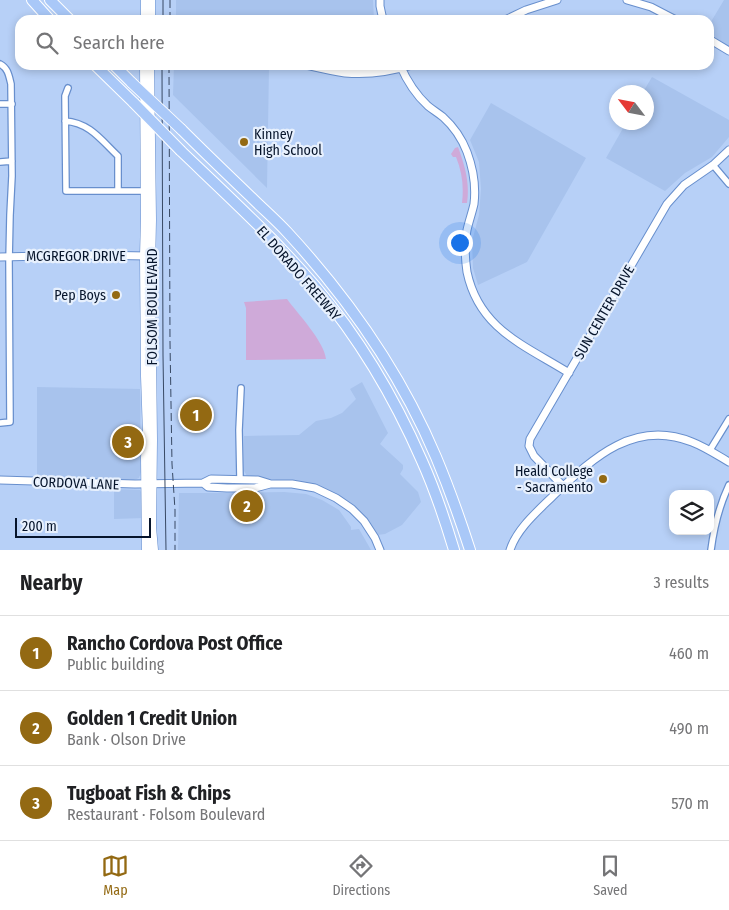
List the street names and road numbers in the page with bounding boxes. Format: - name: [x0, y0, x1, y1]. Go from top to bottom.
- street label: EL DORADO FREEWAY: [253, 223, 344, 324]
- street label: MCGREGOR DRIVE: [26, 248, 126, 265]
- street label: FOLSOM BOULEVARD: [144, 248, 161, 366]
- street label: SUN CENTER DRIVE: [571, 262, 639, 363]
- street label: CORDOVA LANE: [33, 473, 120, 494]

